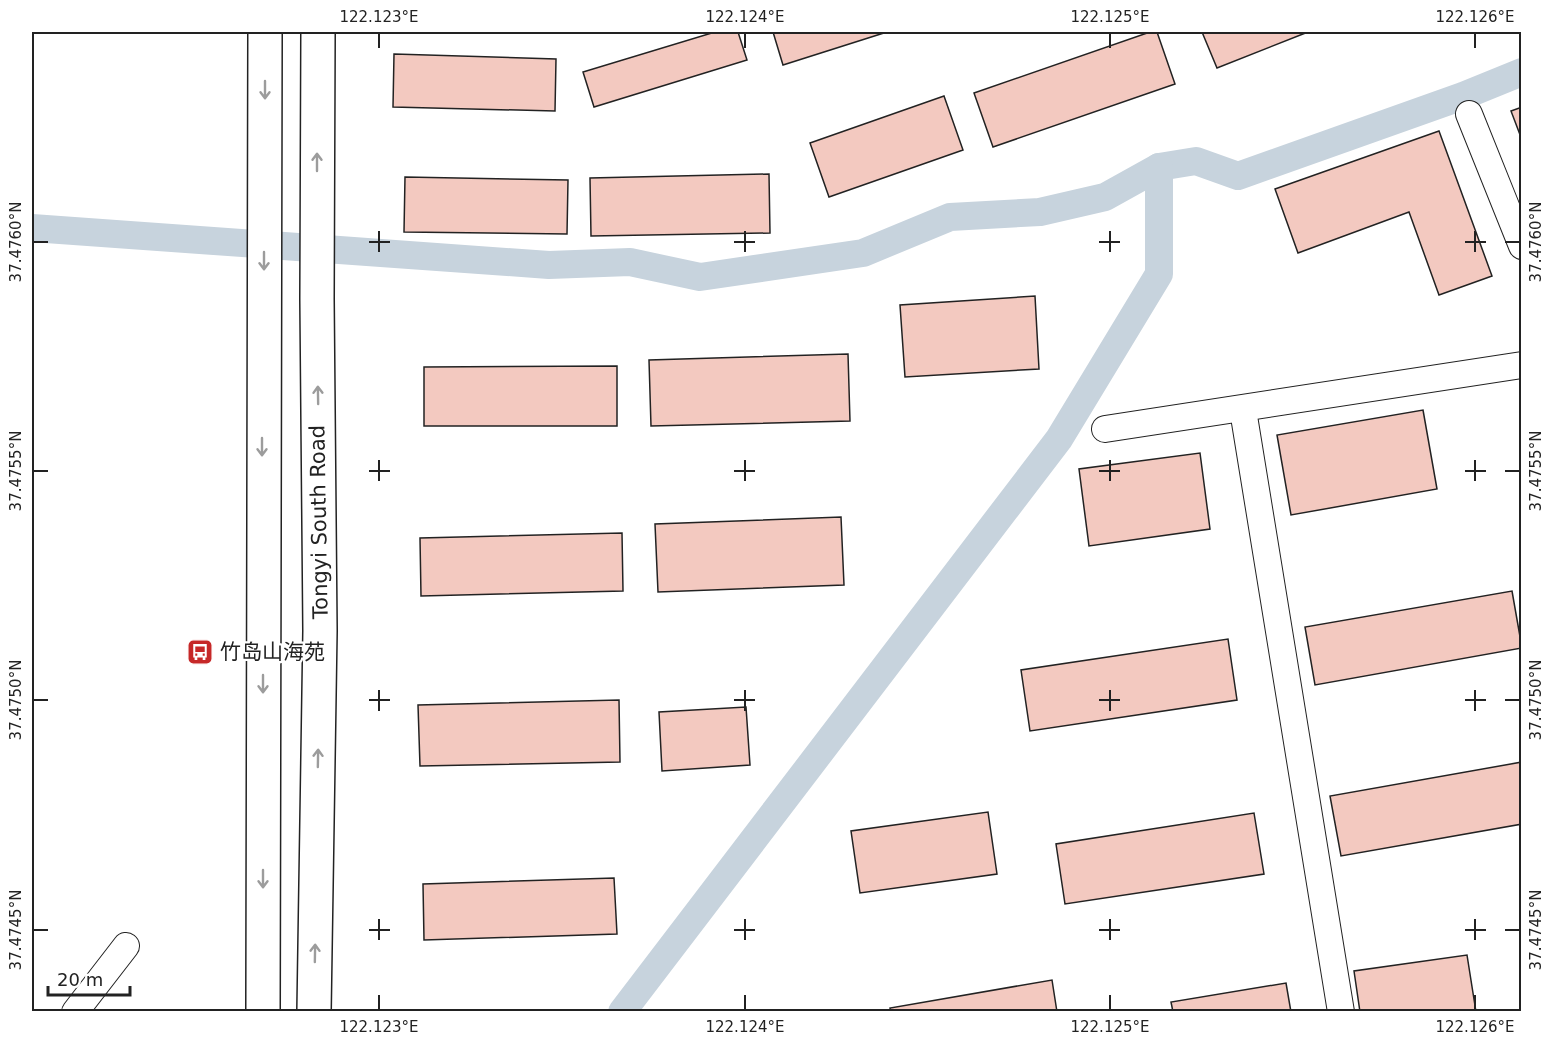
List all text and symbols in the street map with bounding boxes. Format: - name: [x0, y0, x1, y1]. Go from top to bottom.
- text: 122.123°E: [339, 8, 419, 26]
- text: 122.124°E: [705, 8, 785, 26]
- text: 122.125°E: [1070, 8, 1150, 26]
- text: 122.126°E: [1435, 8, 1515, 26]
- one-way arrow: [259, 79, 271, 99]
- one-way arrow: [311, 153, 323, 173]
- text: 37.4760°N: [7, 202, 25, 282]
- text: 37.4760°N: [1527, 202, 1545, 282]
- one-way arrow: [258, 250, 269, 270]
- one-way arrow: [312, 386, 324, 406]
- street label: Tongyi South Road: [305, 425, 333, 620]
- text: 37.4755°N: [7, 431, 25, 511]
- text: 37.4755°N: [1527, 431, 1545, 511]
- one-way arrow: [257, 436, 268, 456]
- bus stop icon: 竹岛山海苑: [185, 637, 215, 667]
- place label: 竹岛山海苑: [220, 640, 325, 664]
- text: 37.4750°N: [7, 660, 25, 740]
- text: 37.4750°N: [1527, 660, 1545, 740]
- one-way arrow: [257, 673, 269, 693]
- one-way arrow: [312, 749, 324, 769]
- one-way arrow: [257, 868, 269, 888]
- text: 37.4745°N: [7, 890, 25, 970]
- text: 37.4745°N: [1527, 890, 1545, 970]
- one-way arrow: [309, 944, 321, 964]
- scale bar: [48, 959, 130, 997]
- text: 20 m: [57, 969, 103, 990]
- text: 122.123°E: [339, 1018, 419, 1036]
- text: 122.124°E: [705, 1018, 785, 1036]
- text: 122.125°E: [1070, 1018, 1150, 1036]
- text: 122.126°E: [1435, 1018, 1515, 1036]

